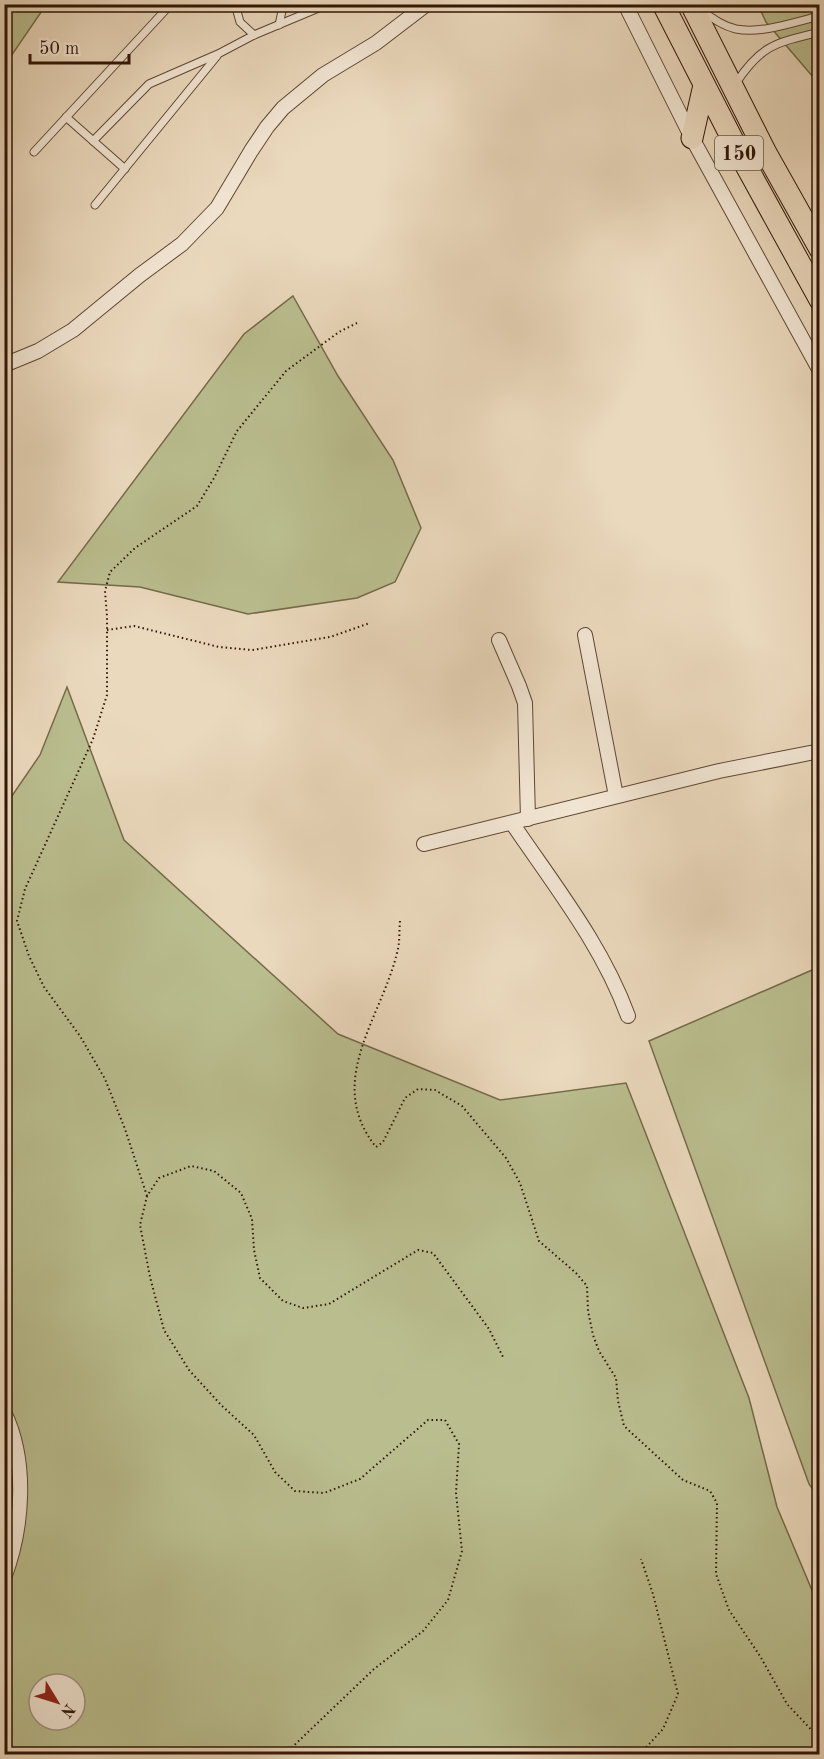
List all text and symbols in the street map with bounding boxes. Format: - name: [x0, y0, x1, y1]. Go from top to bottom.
- scale bar: [30, 27, 129, 65]
- text: 50 m: [39, 40, 79, 58]
- road number: 150: [715, 136, 763, 170]
- north arrow: [27, 1672, 87, 1732]
- text: N: [57, 1700, 77, 1720]

